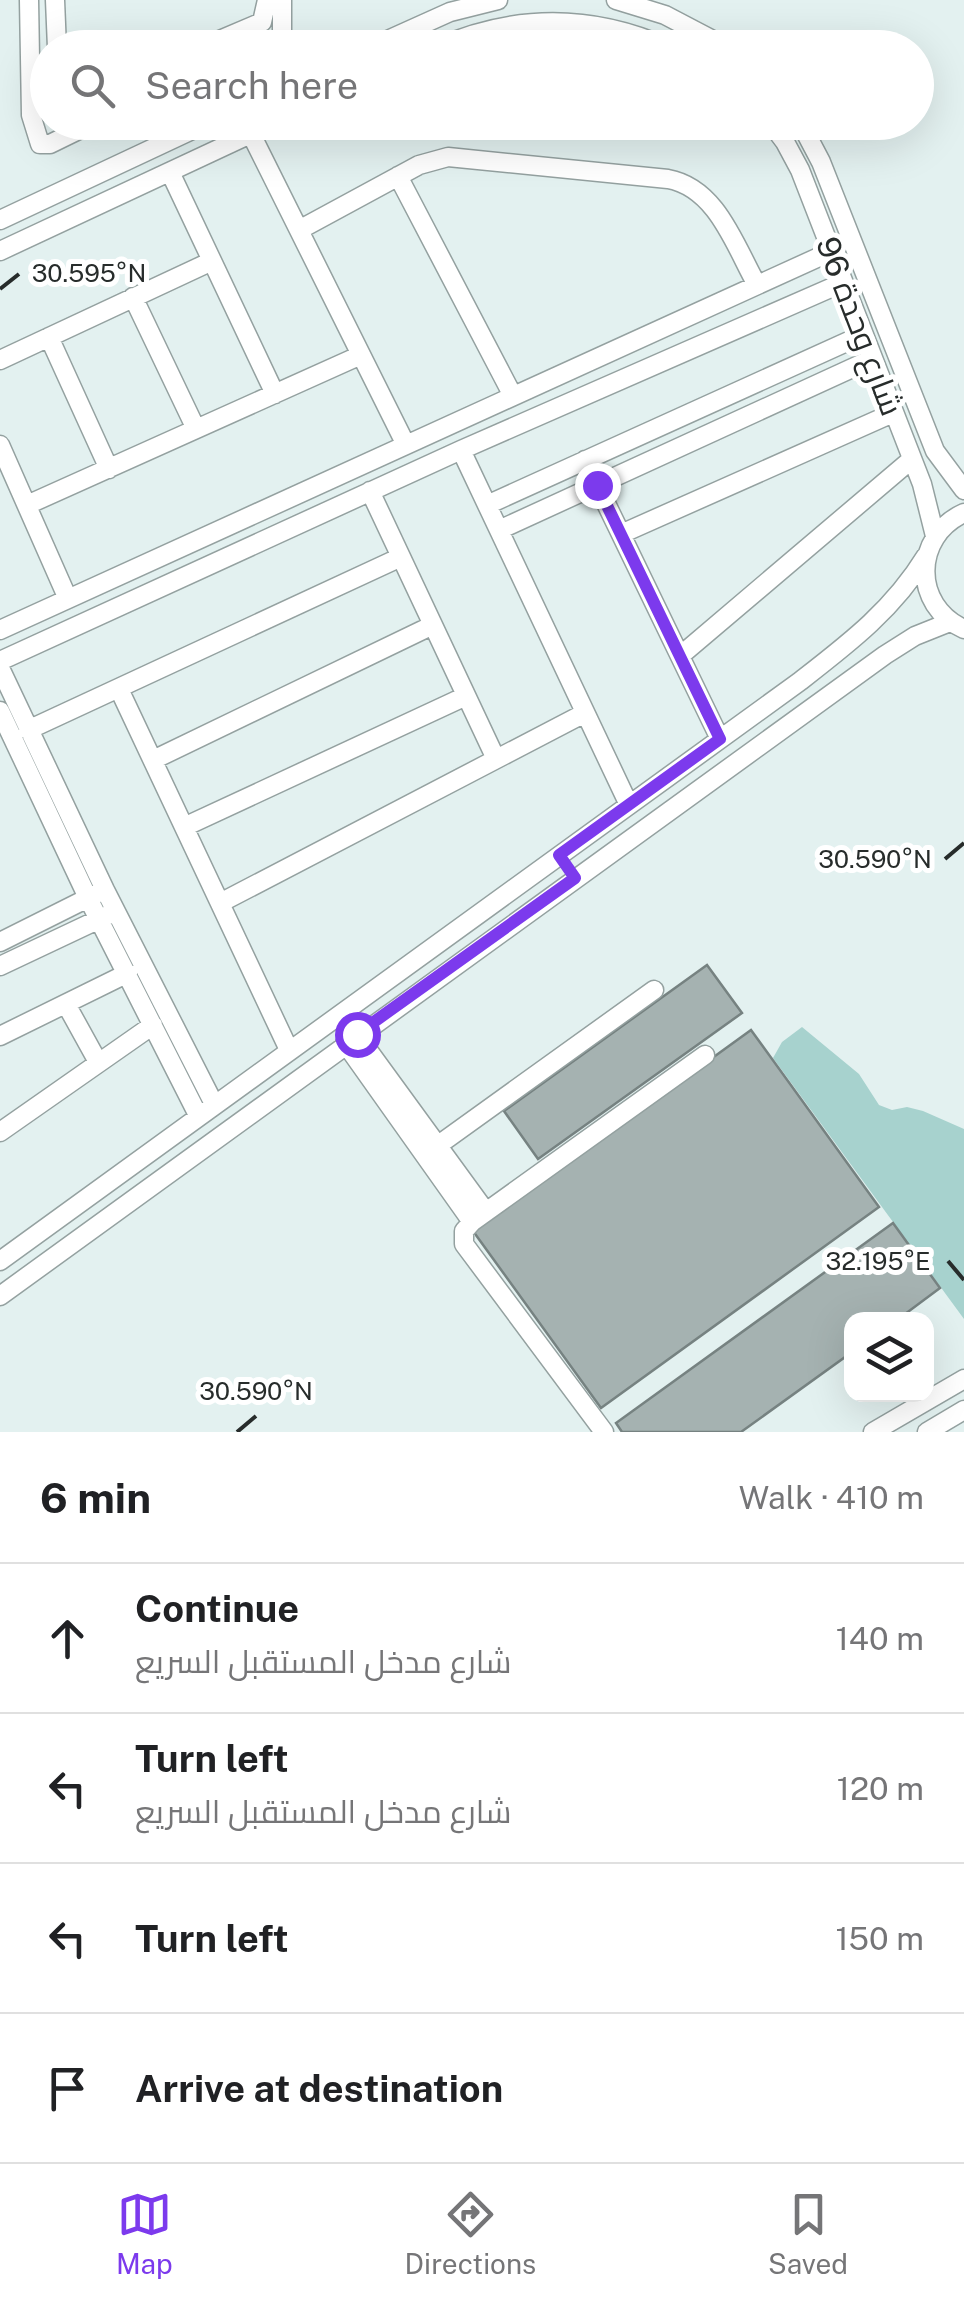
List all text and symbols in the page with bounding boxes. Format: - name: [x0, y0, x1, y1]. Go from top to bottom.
- search box: [30, 30, 934, 140]
- icon: search: [65, 58, 120, 113]
- text: Search here: [145, 63, 358, 108]
- street label: شارع وحدة 96: [805, 231, 911, 422]
- text: 30.595°N: [32, 258, 146, 288]
- route end: [575, 463, 621, 509]
- text: 30.590°N: [818, 844, 932, 874]
- route start: [335, 1012, 381, 1058]
- text: 32.195°E: [825, 1246, 931, 1276]
- map controls: [844, 1312, 934, 1402]
- button: layers: [844, 1312, 934, 1402]
- text: 30.590°N: [199, 1376, 313, 1406]
- text: 6 min: [40, 1473, 151, 1522]
- text: Walk · 410 m: [739, 1479, 924, 1516]
- text: Continue: [135, 1586, 299, 1631]
- icon: ahead: [40, 1611, 95, 1666]
- text: 140 m: [836, 1620, 924, 1657]
- text: شارع مدخل المستقبل السريع: [135, 1643, 512, 1680]
- text: Turn left: [135, 1736, 289, 1781]
- icon: left: [40, 1761, 95, 1816]
- text: 120 m: [837, 1770, 924, 1807]
- text: شارع مدخل المستقبل السريع: [135, 1793, 512, 1830]
- icon: left: [40, 1911, 95, 1966]
- text: Turn left: [135, 1916, 289, 1961]
- text: 150 m: [835, 1920, 924, 1957]
- icon: arrive: [40, 2061, 95, 2116]
- text: Arrive at destination: [135, 2066, 503, 2111]
- tab: Map: [116, 2187, 173, 2280]
- tab: Directions: [405, 2187, 536, 2280]
- tab: Saved: [768, 2187, 848, 2280]

